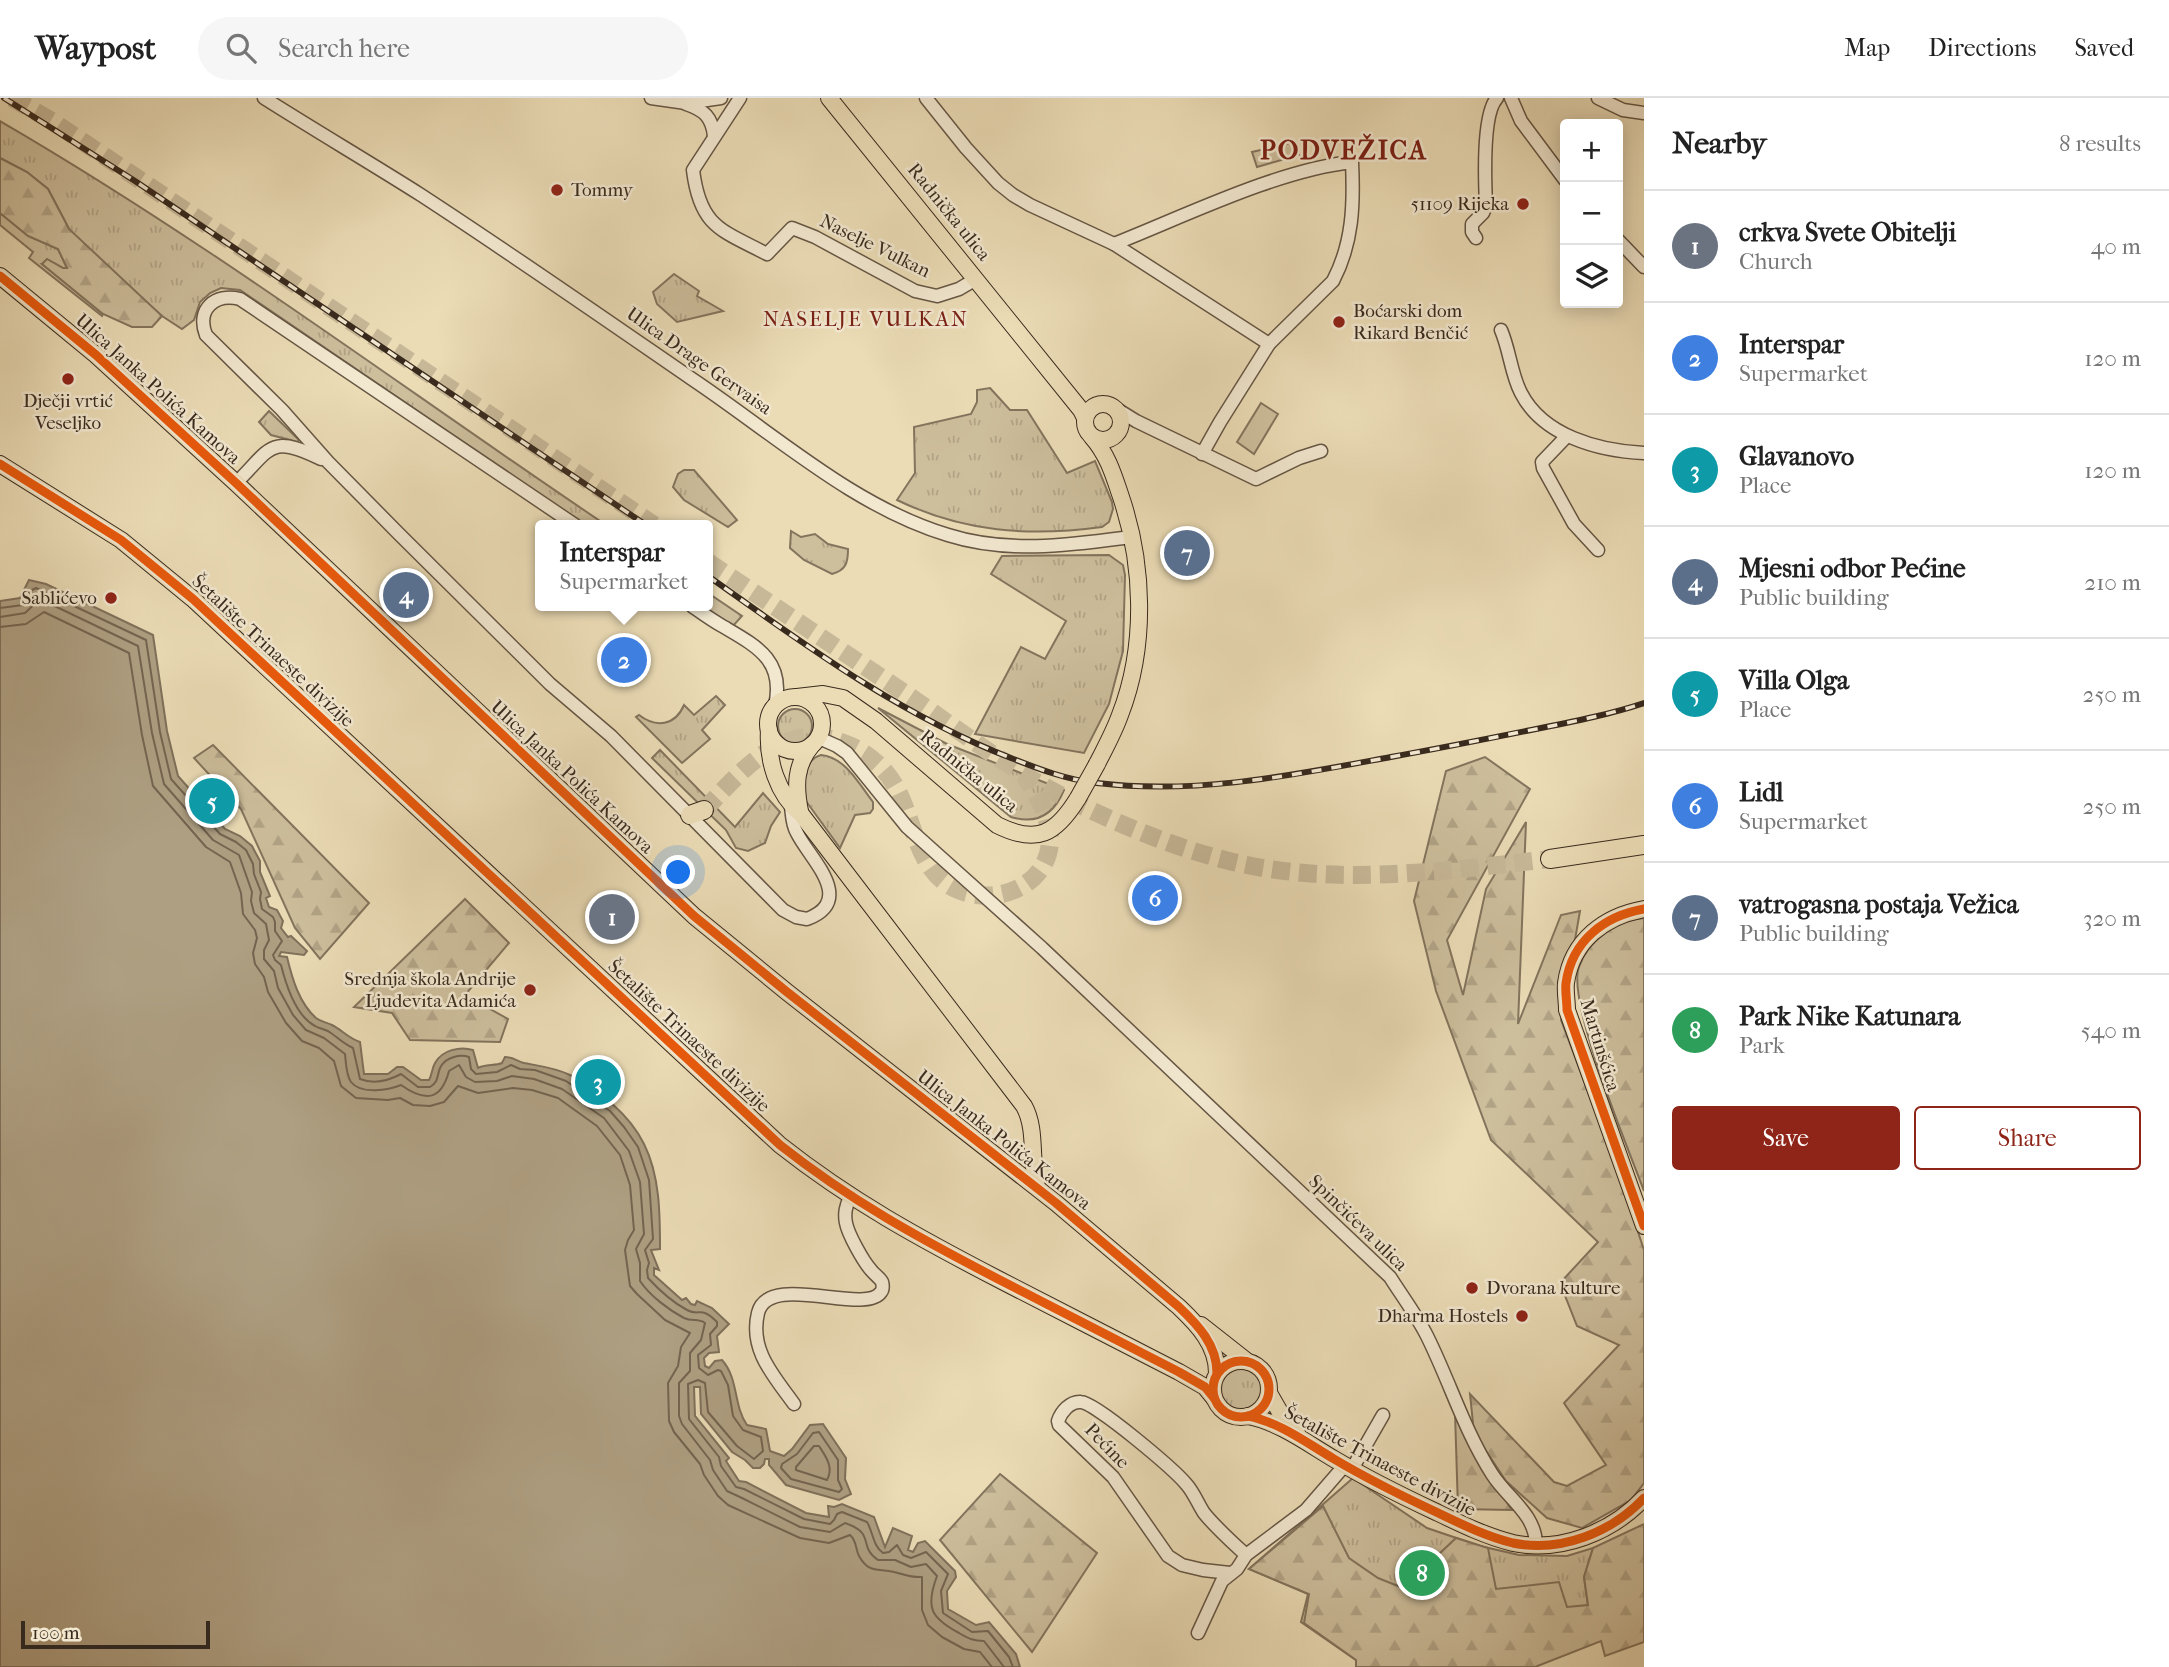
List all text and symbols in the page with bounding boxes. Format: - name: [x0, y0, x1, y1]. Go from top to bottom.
- search box: [198, 17, 688, 80]
- text: Waypost: [35, 29, 156, 68]
- icon: search: [222, 29, 260, 67]
- text: Search here: [278, 33, 410, 64]
- text: Map: [1844, 34, 1890, 62]
- text: Directions: [1928, 34, 2036, 62]
- text: Saved: [2074, 34, 2134, 62]
- map controls: [1560, 119, 1623, 308]
- button: +: [1560, 119, 1623, 182]
- text: Nearby: [1672, 126, 1767, 161]
- text: 8 results: [2059, 130, 2141, 157]
- district label: PODVEŽICA: [1260, 133, 1428, 166]
- street label: Radnička ulica: [903, 159, 995, 265]
- place label: Tommy: [571, 179, 634, 201]
- marker: Tommy: [549, 182, 565, 198]
- button: −: [1560, 182, 1623, 245]
- place label: 51109 Rijeka: [1411, 193, 1509, 215]
- marker: 51109 Rijeka: [1515, 196, 1531, 212]
- street label: Naselje Vulkan: [816, 210, 934, 282]
- text: crkva Svete Obitelji: [1739, 217, 1956, 248]
- text: 1: [1691, 233, 1699, 260]
- text: 40 m: [2091, 233, 2141, 260]
- button: layers: [1560, 245, 1623, 308]
- text: Church: [1739, 248, 1813, 275]
- place label: Boćarski dom Rikard Benčić: [1353, 300, 1468, 344]
- street label: Ulica Drage Gervaisa: [622, 303, 776, 420]
- district label: NASELJE VULKAN: [763, 307, 969, 331]
- street label: Ulica Janka Polića Kamova: [71, 309, 245, 469]
- marker: Boćarski dom Rikard Benčić: [1331, 314, 1347, 330]
- text: Interspar: [1739, 329, 1844, 360]
- text: 2: [1689, 345, 1701, 372]
- text: 120 m: [2084, 345, 2141, 372]
- text: Supermarket: [1739, 360, 1868, 387]
- marker: Dječji vrtić Veseljko: [60, 371, 76, 387]
- place label: Dječji vrtić Veseljko: [23, 390, 113, 434]
- text: Glavanovo: [1739, 441, 1854, 472]
- text: 3: [1690, 457, 1700, 484]
- text: 120 m: [2084, 457, 2141, 484]
- text: Place: [1739, 472, 1791, 499]
- popup: [535, 520, 713, 611]
- pin: 7: [1164, 527, 1210, 579]
- text: Interspar: [560, 537, 665, 568]
- text: Mjesni odbor Pećine: [1739, 553, 1966, 584]
- text: Supermarket: [560, 568, 688, 595]
- street label: Šetalište Trinaeste divizije: [187, 569, 359, 732]
- pin: 4: [383, 569, 429, 621]
- text: 4: [1688, 569, 1702, 596]
- text: 210 m: [2084, 569, 2141, 596]
- text: Public building: [1739, 584, 1889, 611]
- place label: Sablićevo: [22, 587, 97, 609]
- marker: Sablićevo: [103, 590, 119, 606]
- pin: 2: [601, 634, 647, 686]
- text: Villa Olga: [1739, 665, 1849, 696]
- text: 5: [1690, 681, 1700, 708]
- text: 250 m: [2083, 681, 2141, 708]
- street label: Ulica Janka Polića Kamova: [486, 696, 658, 858]
- text: Place: [1739, 696, 1791, 723]
- street label: Radnička ulica: [916, 725, 1022, 817]
- pin: 5: [189, 775, 235, 827]
- text: Lidl: [1739, 777, 1784, 808]
- text: 6: [1689, 793, 1701, 820]
- text: 250 m: [2083, 793, 2141, 820]
- text: Supermarket: [1739, 808, 1868, 835]
- your location: [661, 855, 695, 889]
- pin: 6: [1132, 872, 1178, 924]
- text: vatrogasna postaja Vežica: [1739, 889, 2019, 920]
- pin: 1: [589, 891, 635, 943]
- text: 7: [1689, 905, 1701, 932]
- text: 320 m: [2083, 905, 2141, 932]
- text: Public building: [1739, 920, 1889, 947]
- street label: Šetalište Trinaeste divizije: [603, 954, 775, 1117]
- place label: Srednja škola Andrije Ljudevita Adamića: [344, 968, 516, 1012]
- marker: Srednja škola Andrije Ljudevita Adamića: [522, 982, 538, 998]
- street label: Martinšćica: [1575, 996, 1625, 1094]
- text: Park Nike Katunara: [1739, 1001, 1960, 1032]
- text: 8: [1689, 1017, 1701, 1044]
- text: 540 m: [2081, 1017, 2141, 1044]
- text: Park: [1739, 1032, 1785, 1059]
- pin: 3: [575, 1056, 621, 1108]
- street label: Ulica Janka Polića Kamova: [913, 1065, 1095, 1215]
- button: Save: [1672, 1106, 1900, 1170]
- button: Share: [1914, 1106, 2141, 1170]
- street label: Spinčićeva ulica: [1304, 1170, 1412, 1276]
- place label: Dvorana kulture: [1486, 1277, 1620, 1299]
- marker: Dvorana kulture: [1464, 1280, 1480, 1296]
- place label: Dharma Hostels: [1377, 1305, 1508, 1327]
- marker: Dharma Hostels: [1514, 1308, 1530, 1324]
- street label: Šetalište Trinaeste divizije: [1281, 1400, 1480, 1521]
- street label: Pećine: [1080, 1419, 1134, 1473]
- pin: 8: [1399, 1547, 1445, 1599]
- scale bar: [21, 1618, 210, 1650]
- text: 100 m: [32, 1622, 80, 1644]

